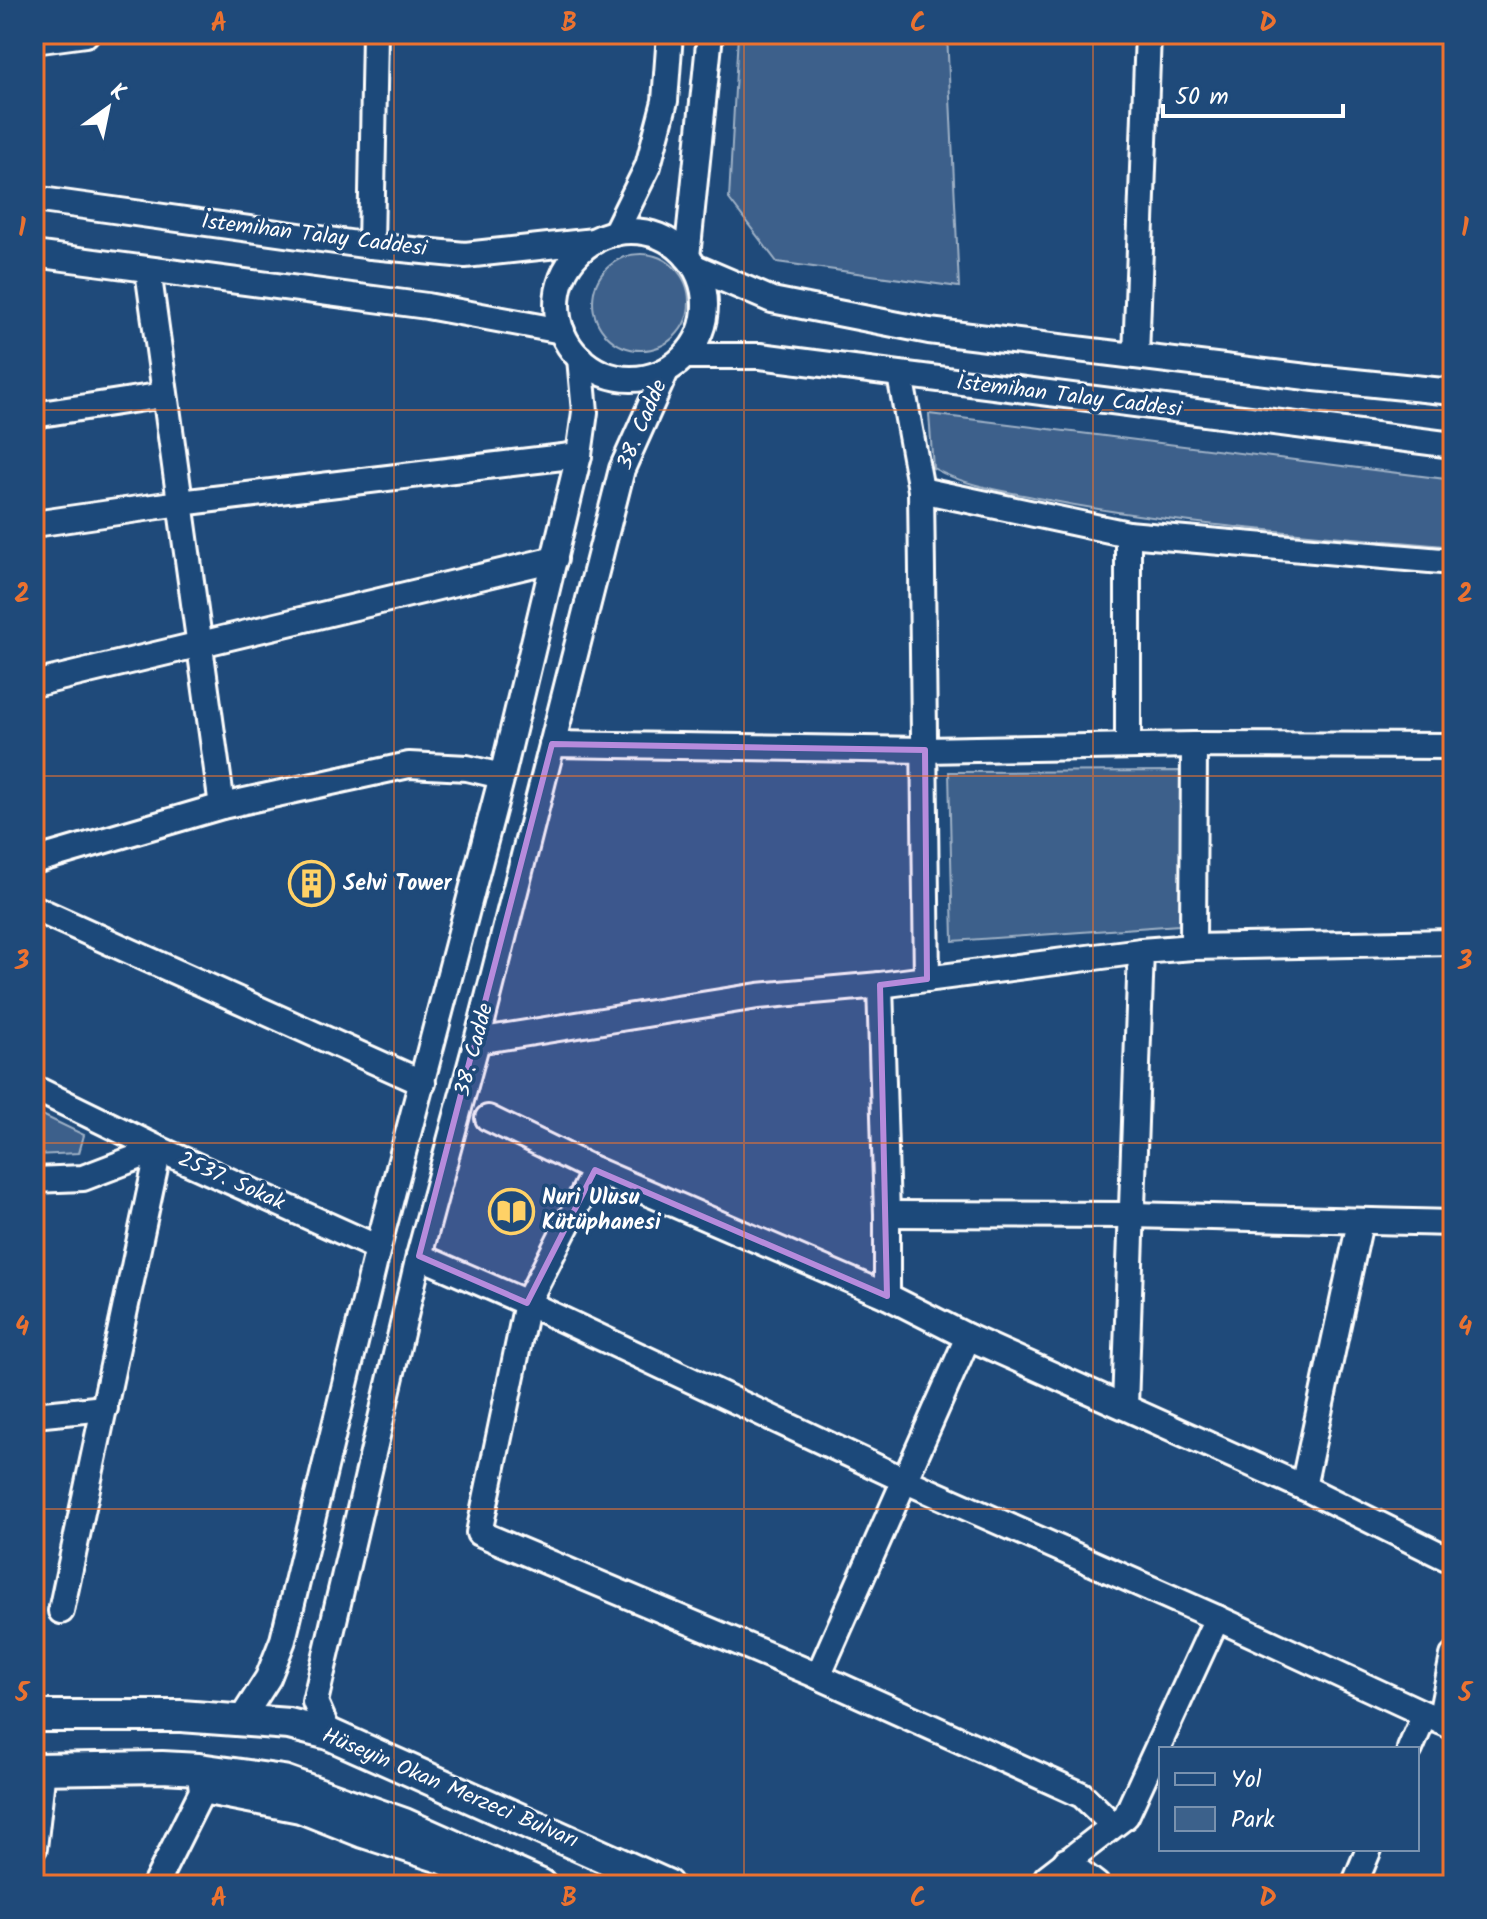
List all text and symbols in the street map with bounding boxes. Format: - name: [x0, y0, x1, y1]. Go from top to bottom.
- text: A: [211, 3, 227, 45]
- text: B: [561, 3, 577, 45]
- text: C: [910, 3, 926, 45]
- text: D: [1259, 3, 1277, 45]
- north arrow: [68, 68, 148, 148]
- scale bar: [1163, 68, 1343, 118]
- text: K: [102, 75, 133, 112]
- text: 50 m: [1175, 78, 1229, 117]
- street label: İstemihan Talay Caddesi: [199, 205, 429, 267]
- text: 1: [18, 208, 26, 250]
- text: 1: [1461, 208, 1469, 250]
- street label: İstemihan Talay Caddesi: [954, 366, 1184, 428]
- street label: 38. Cadde: [608, 374, 678, 476]
- text: 2: [14, 574, 30, 616]
- text: 2: [1457, 574, 1473, 616]
- building icon: Selvi Tower: [288, 860, 336, 908]
- place label: Selvi Tower: [343, 867, 453, 902]
- text: 3: [14, 941, 29, 983]
- text: 3: [1457, 941, 1472, 983]
- street label: 38. Cadde: [446, 999, 504, 1101]
- street label: 2537. Sokak: [172, 1143, 291, 1221]
- place label: Nuri Ulusu Kütüphanesi: [542, 1181, 662, 1241]
- library icon: Nuri Ulusu Kütüphanesi: [487, 1187, 535, 1235]
- text: 4: [15, 1307, 29, 1349]
- text: 4: [1458, 1307, 1472, 1349]
- text: 5: [14, 1673, 30, 1715]
- text: 5: [1457, 1673, 1473, 1715]
- street label: Hüseyin Okan Merzeci Bulvarı: [316, 1719, 584, 1859]
- legend: [1159, 1747, 1419, 1851]
- text: Yol: [1231, 1761, 1262, 1800]
- text: Park: [1231, 1801, 1275, 1840]
- text: A: [211, 1878, 227, 1919]
- text: B: [561, 1878, 577, 1919]
- text: C: [910, 1878, 926, 1919]
- text: D: [1259, 1878, 1277, 1919]

